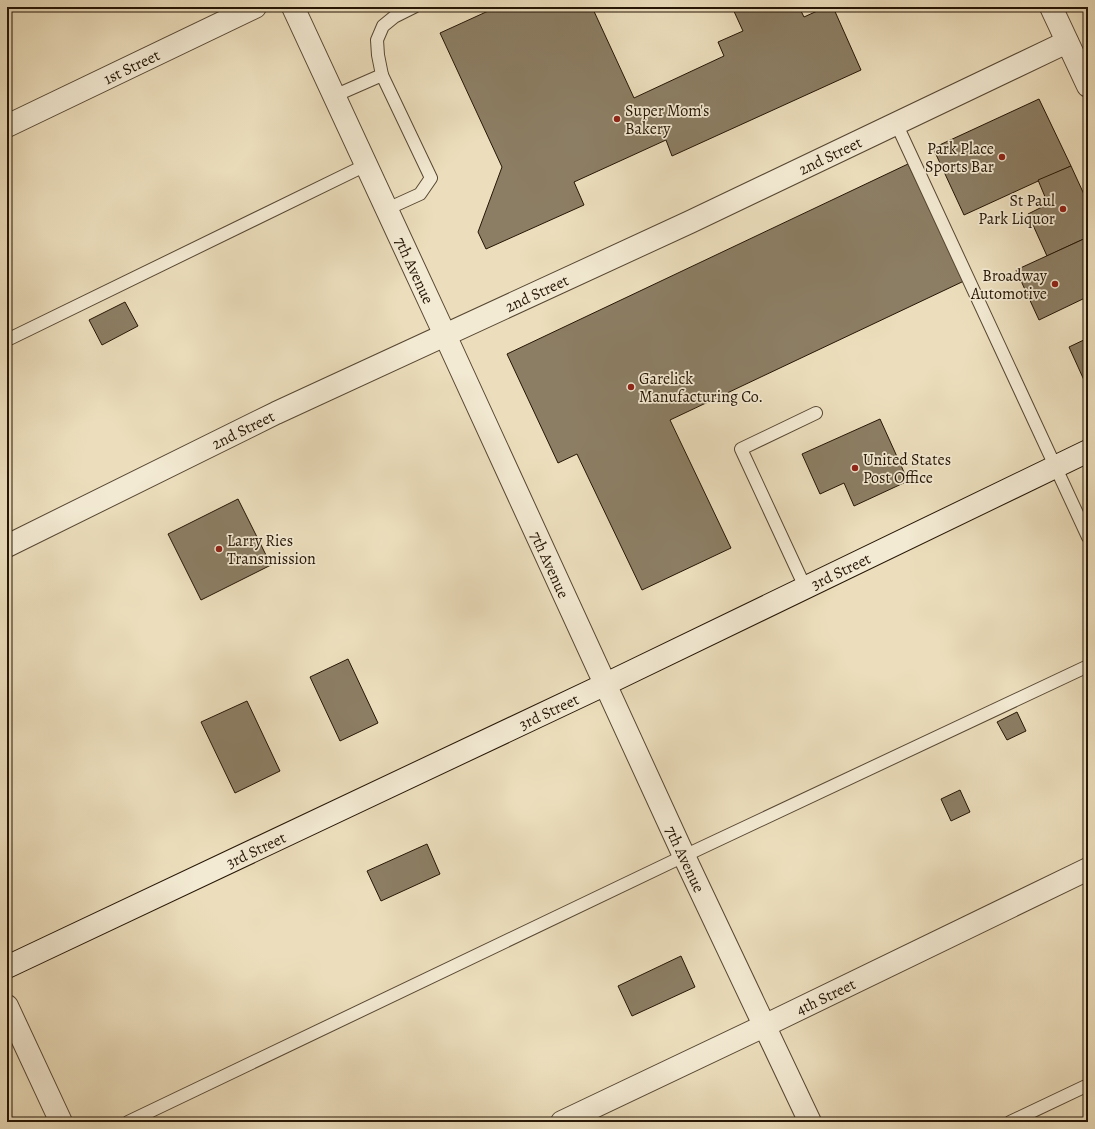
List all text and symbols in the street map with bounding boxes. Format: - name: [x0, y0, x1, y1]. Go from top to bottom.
- street label: 1st Street: [100, 44, 164, 90]
- place label: Super Mom's Bakery: [625, 100, 710, 140]
- marker: Super Mom's Bakery: [612, 114, 622, 124]
- street label: 2nd Street: [795, 132, 865, 181]
- place label: Park Place Sports Bar: [925, 138, 994, 178]
- marker: Park Place Sports Bar: [997, 152, 1007, 162]
- place label: St Paul Park Liquor: [978, 190, 1055, 230]
- marker: St Paul Park Liquor: [1058, 204, 1068, 214]
- street label: 7th Avenue: [389, 234, 439, 308]
- place label: Broadway Automotive: [970, 265, 1048, 305]
- street label: 2nd Street: [502, 270, 572, 318]
- marker: Broadway Automotive: [1050, 279, 1060, 289]
- place label: Garelick Manufacturing Co.: [639, 368, 763, 408]
- marker: Garelick Manufacturing Co.: [626, 382, 636, 392]
- street label: 2nd Street: [208, 406, 278, 455]
- place label: United States Post Office: [863, 449, 951, 489]
- marker: United States Post Office: [850, 463, 860, 473]
- street label: 7th Avenue: [524, 528, 574, 602]
- place label: Larry Ries Transmission: [227, 530, 316, 570]
- marker: Larry Ries Transmission: [214, 544, 224, 554]
- street label: 3rd Street: [807, 548, 874, 595]
- street label: 3rd Street: [516, 688, 583, 736]
- street label: 7th Avenue: [660, 822, 710, 896]
- street label: 3rd Street: [223, 827, 290, 874]
- street label: 4th Street: [793, 973, 859, 1021]

